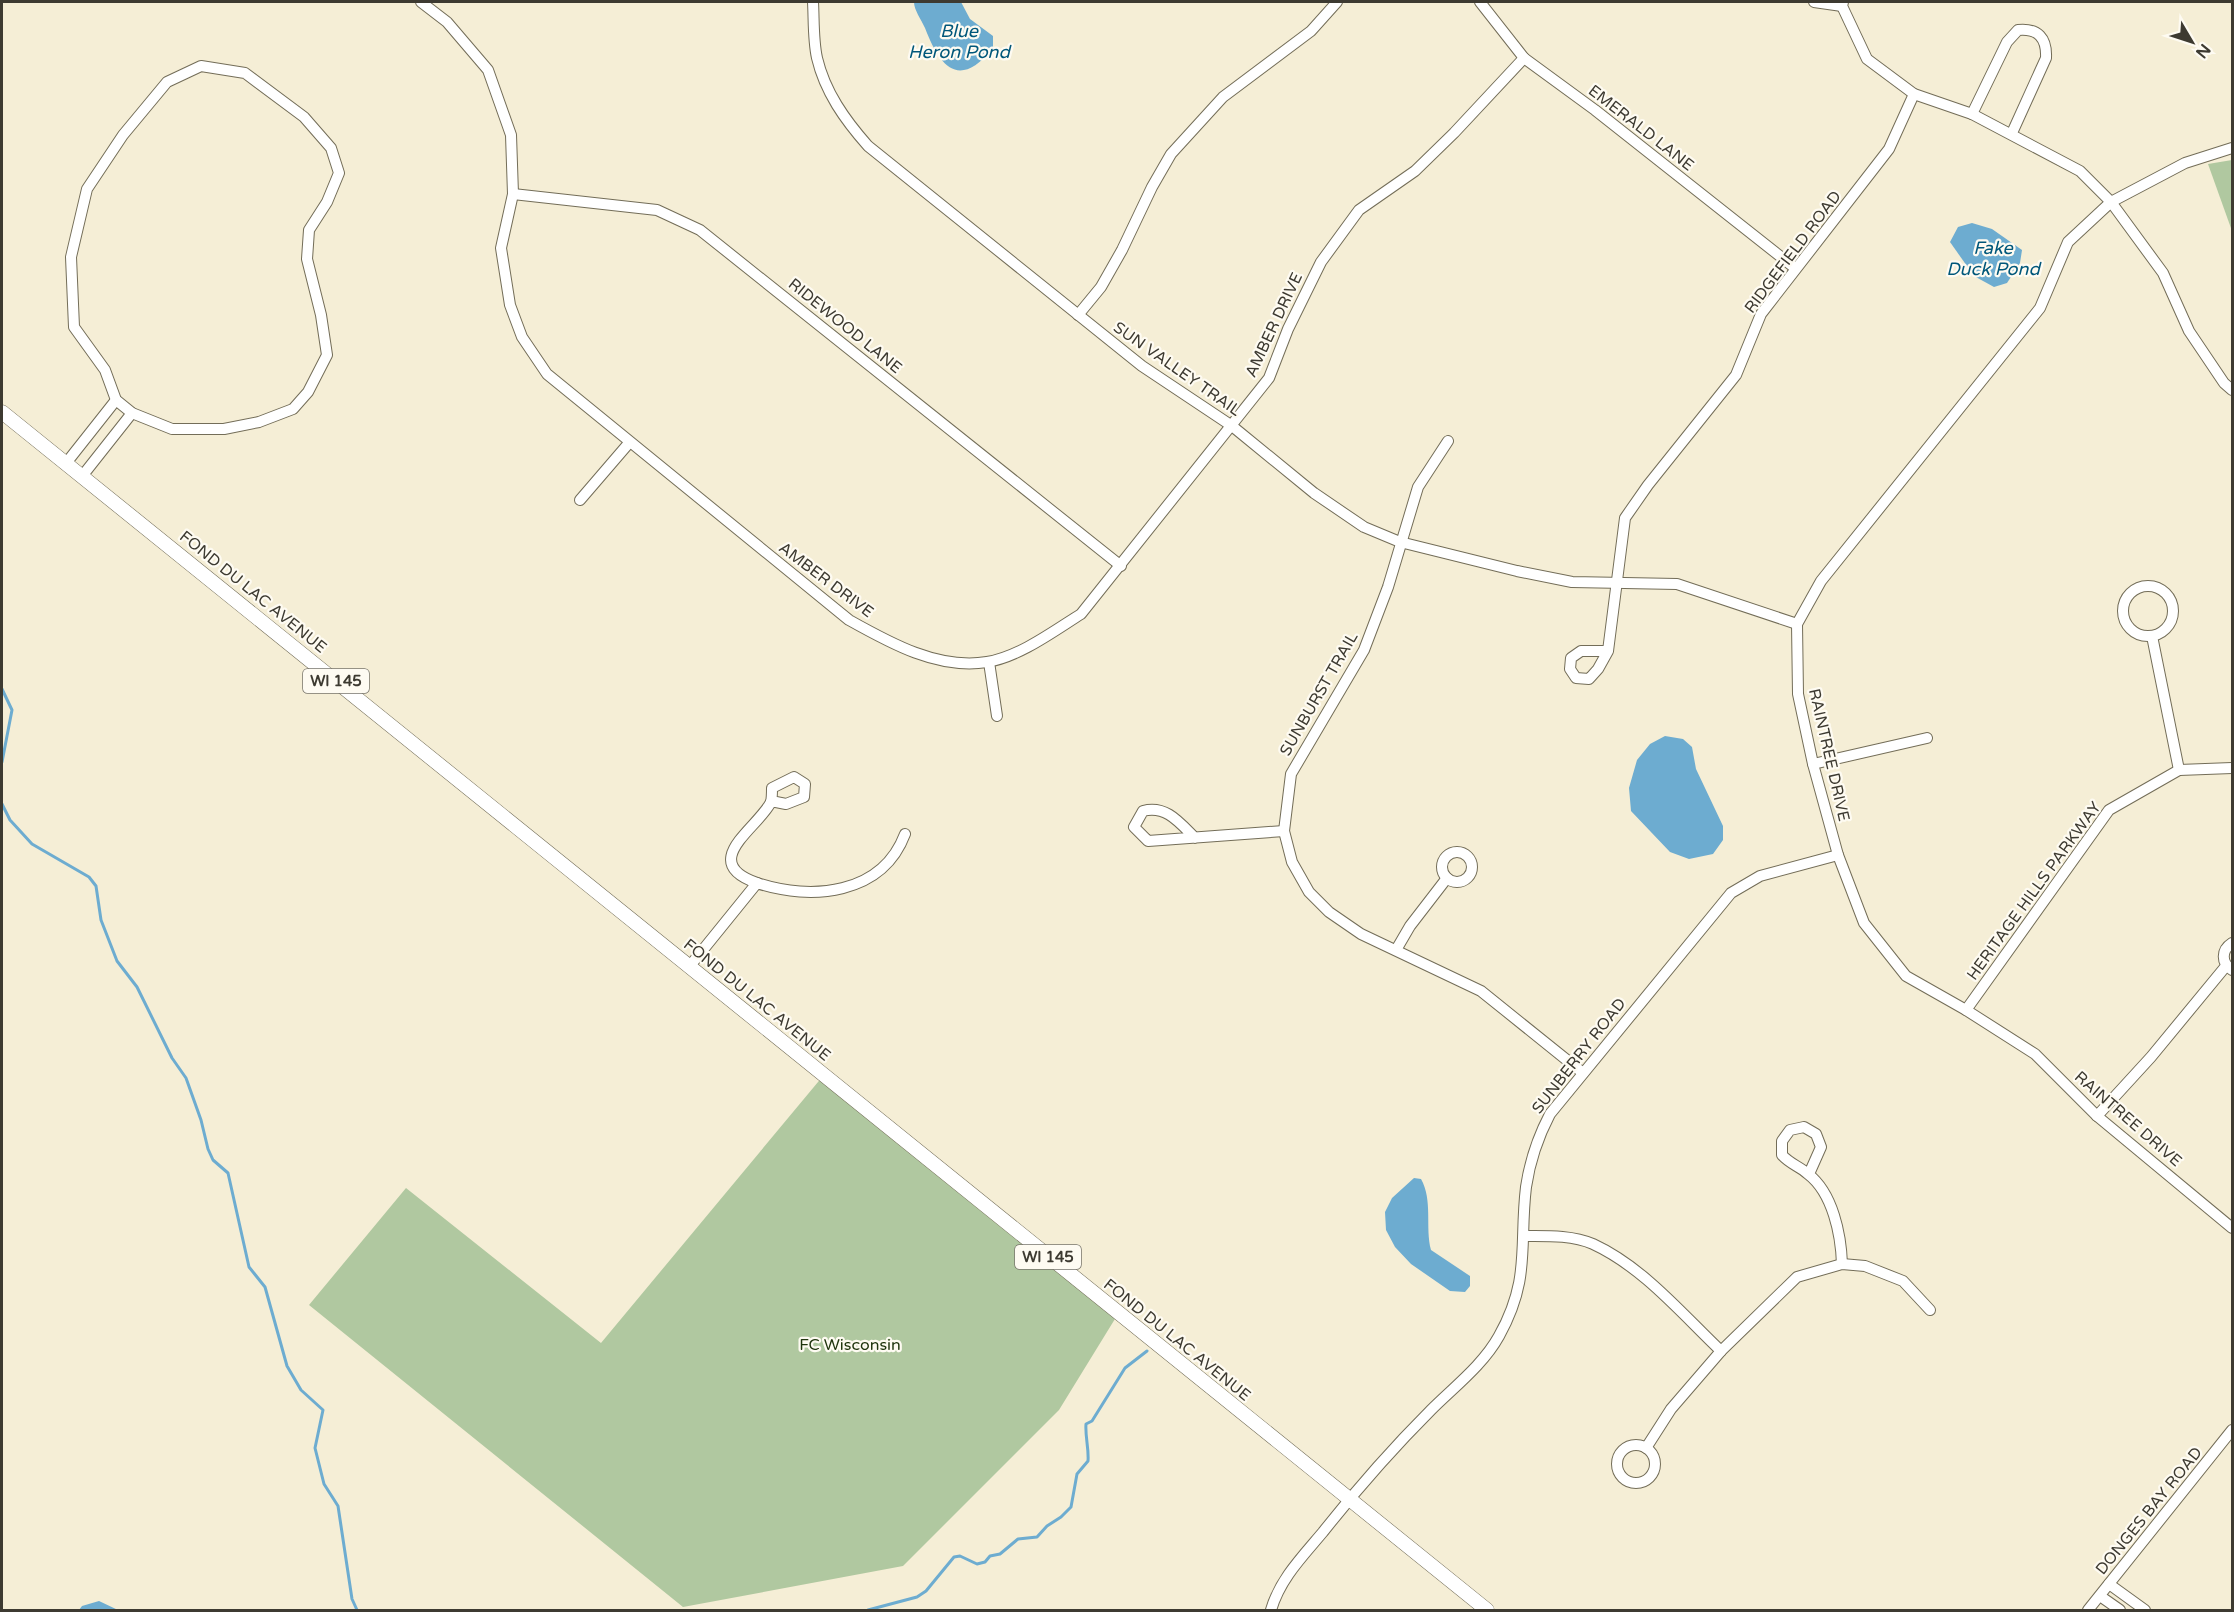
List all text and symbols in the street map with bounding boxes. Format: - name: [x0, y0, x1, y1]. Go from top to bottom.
- north arrow: [2162, 12, 2222, 72]
- water label: Blue Heron Pond: [908, 20, 1013, 63]
- text: N: [2191, 40, 2215, 62]
- street label: EMERALD LANE: [1584, 81, 1698, 175]
- street label: RIDGEFIELD ROAD: [1740, 187, 1846, 317]
- water label: Fake Duck Pond: [1946, 237, 2042, 280]
- street label: AMBER DRIVE: [1241, 269, 1307, 381]
- street label: RIDEWOOD LANE: [784, 274, 906, 378]
- street label: SUN VALLEY TRAIL: [1109, 317, 1245, 421]
- street label: FOND DU LAC AVENUE: [175, 527, 331, 657]
- street label: AMBER DRIVE: [775, 538, 877, 622]
- street label: SUNBURST TRAIL: [1275, 629, 1363, 759]
- road number: WI 145: [303, 669, 369, 693]
- street label: RAINTREE DRIVE: [1804, 687, 1854, 823]
- street label: HERITAGE HILLS PARKWAY: [1963, 798, 2105, 984]
- street label: FOND DU LAC AVENUE: [679, 935, 835, 1065]
- street label: SUNBERRY ROAD: [1528, 994, 1630, 1118]
- street label: RAINTREE DRIVE: [2070, 1067, 2186, 1171]
- road number: WI 145: [1015, 1245, 1081, 1269]
- street label: FOND DU LAC AVENUE: [1099, 1275, 1255, 1405]
- park label: FC Wisconsin: [799, 1335, 901, 1355]
- street label: DONGES BAY ROAD: [2091, 1443, 2207, 1579]

